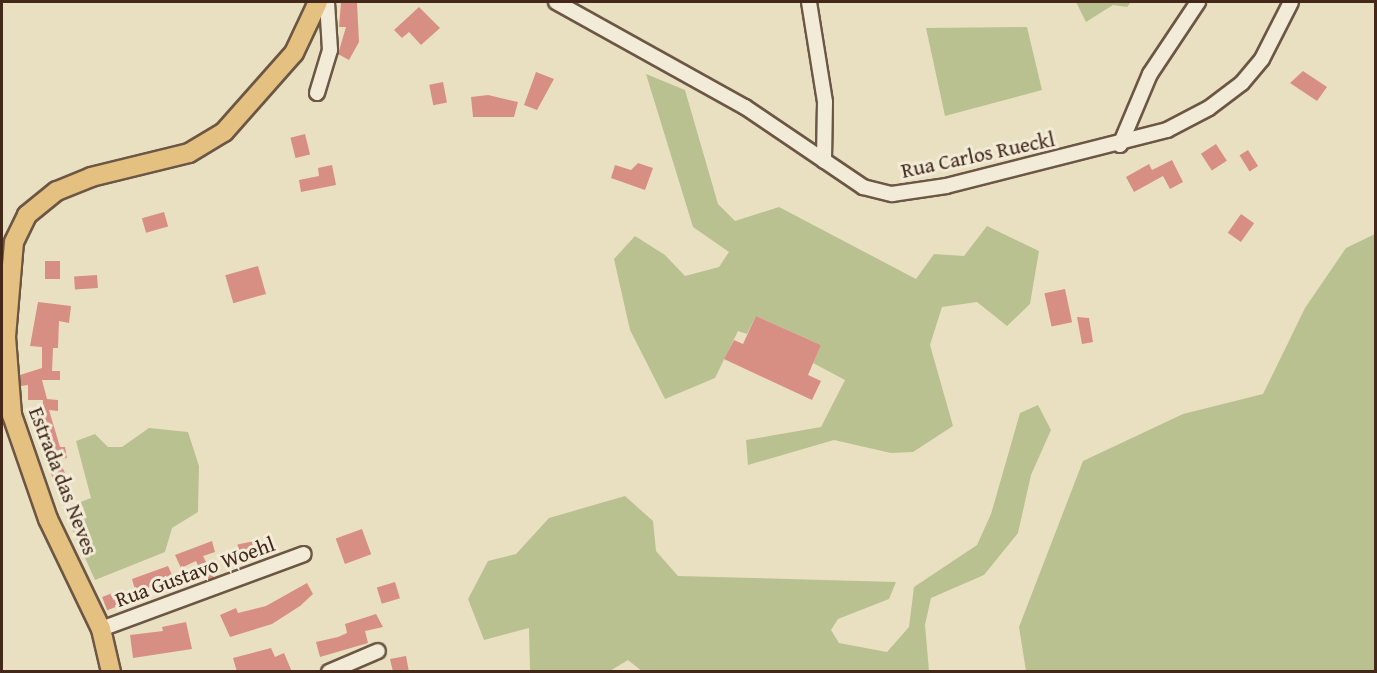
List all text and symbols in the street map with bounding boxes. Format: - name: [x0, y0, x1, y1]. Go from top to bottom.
- street label: Rua Carlos Rueckl: [899, 126, 1057, 184]
- street label: Estrada das Neves: [23, 404, 103, 558]
- street label: Rua Gustavo Woehl: [112, 531, 278, 613]

